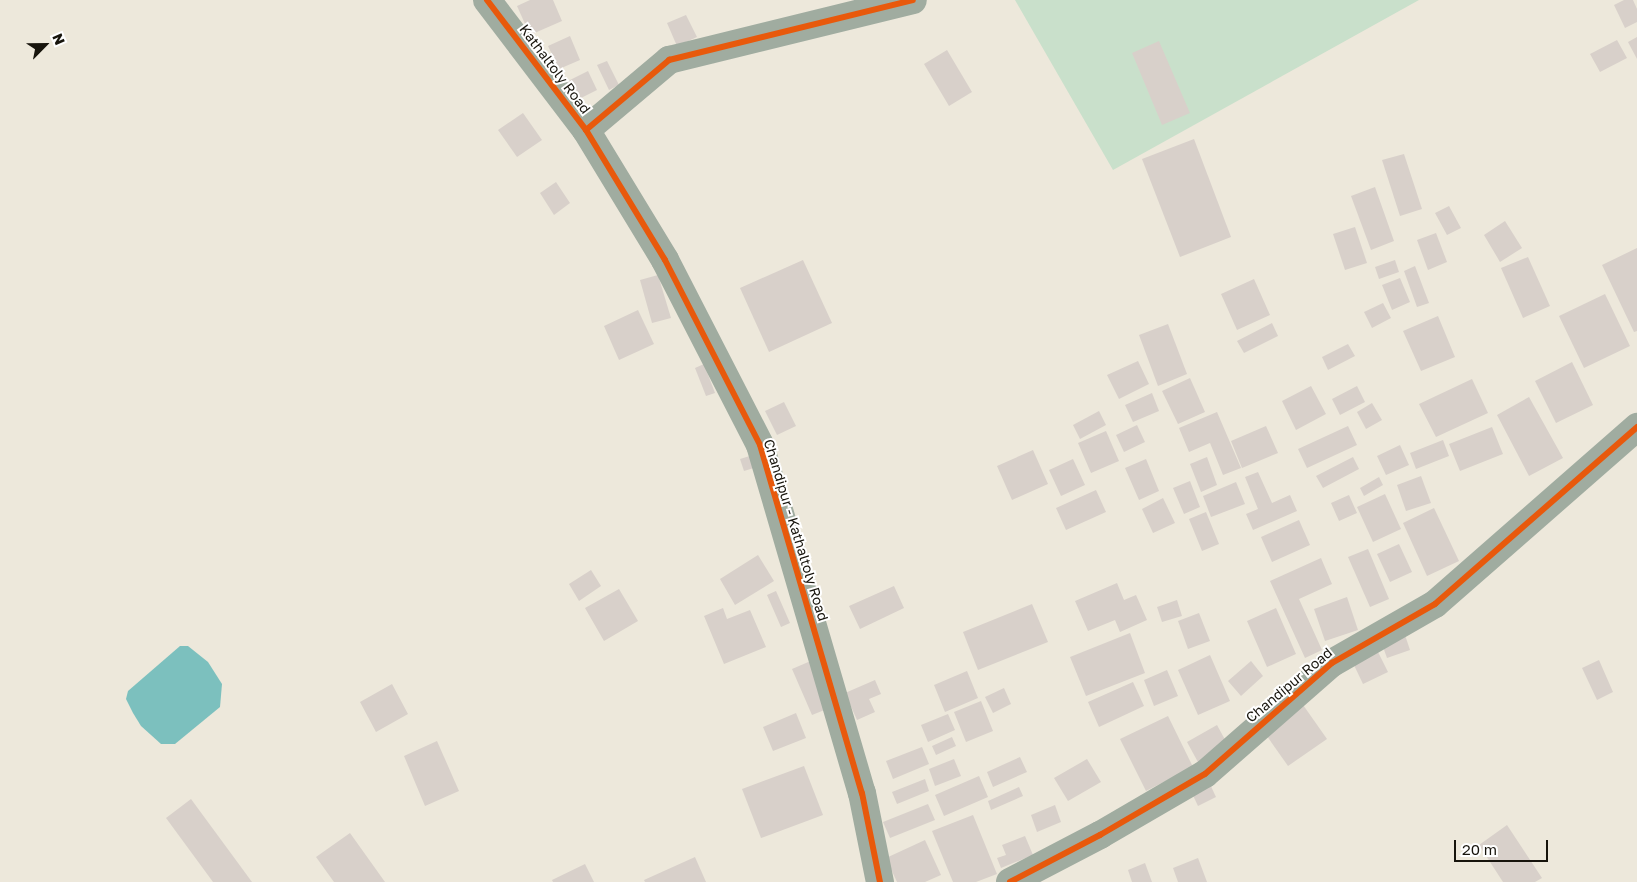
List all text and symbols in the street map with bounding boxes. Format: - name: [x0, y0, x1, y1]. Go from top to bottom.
- north arrow: [20, 20, 70, 70]
- street label: Kathaltoly Road: [516, 21, 594, 117]
- text: N: [49, 31, 69, 47]
- street label: Chandipur - Kathaltoly Road: [760, 437, 832, 623]
- street label: Chandipur Road: [1242, 644, 1336, 726]
- scale bar: [1457, 830, 1551, 862]
- text: 20 m: [1462, 840, 1497, 858]

